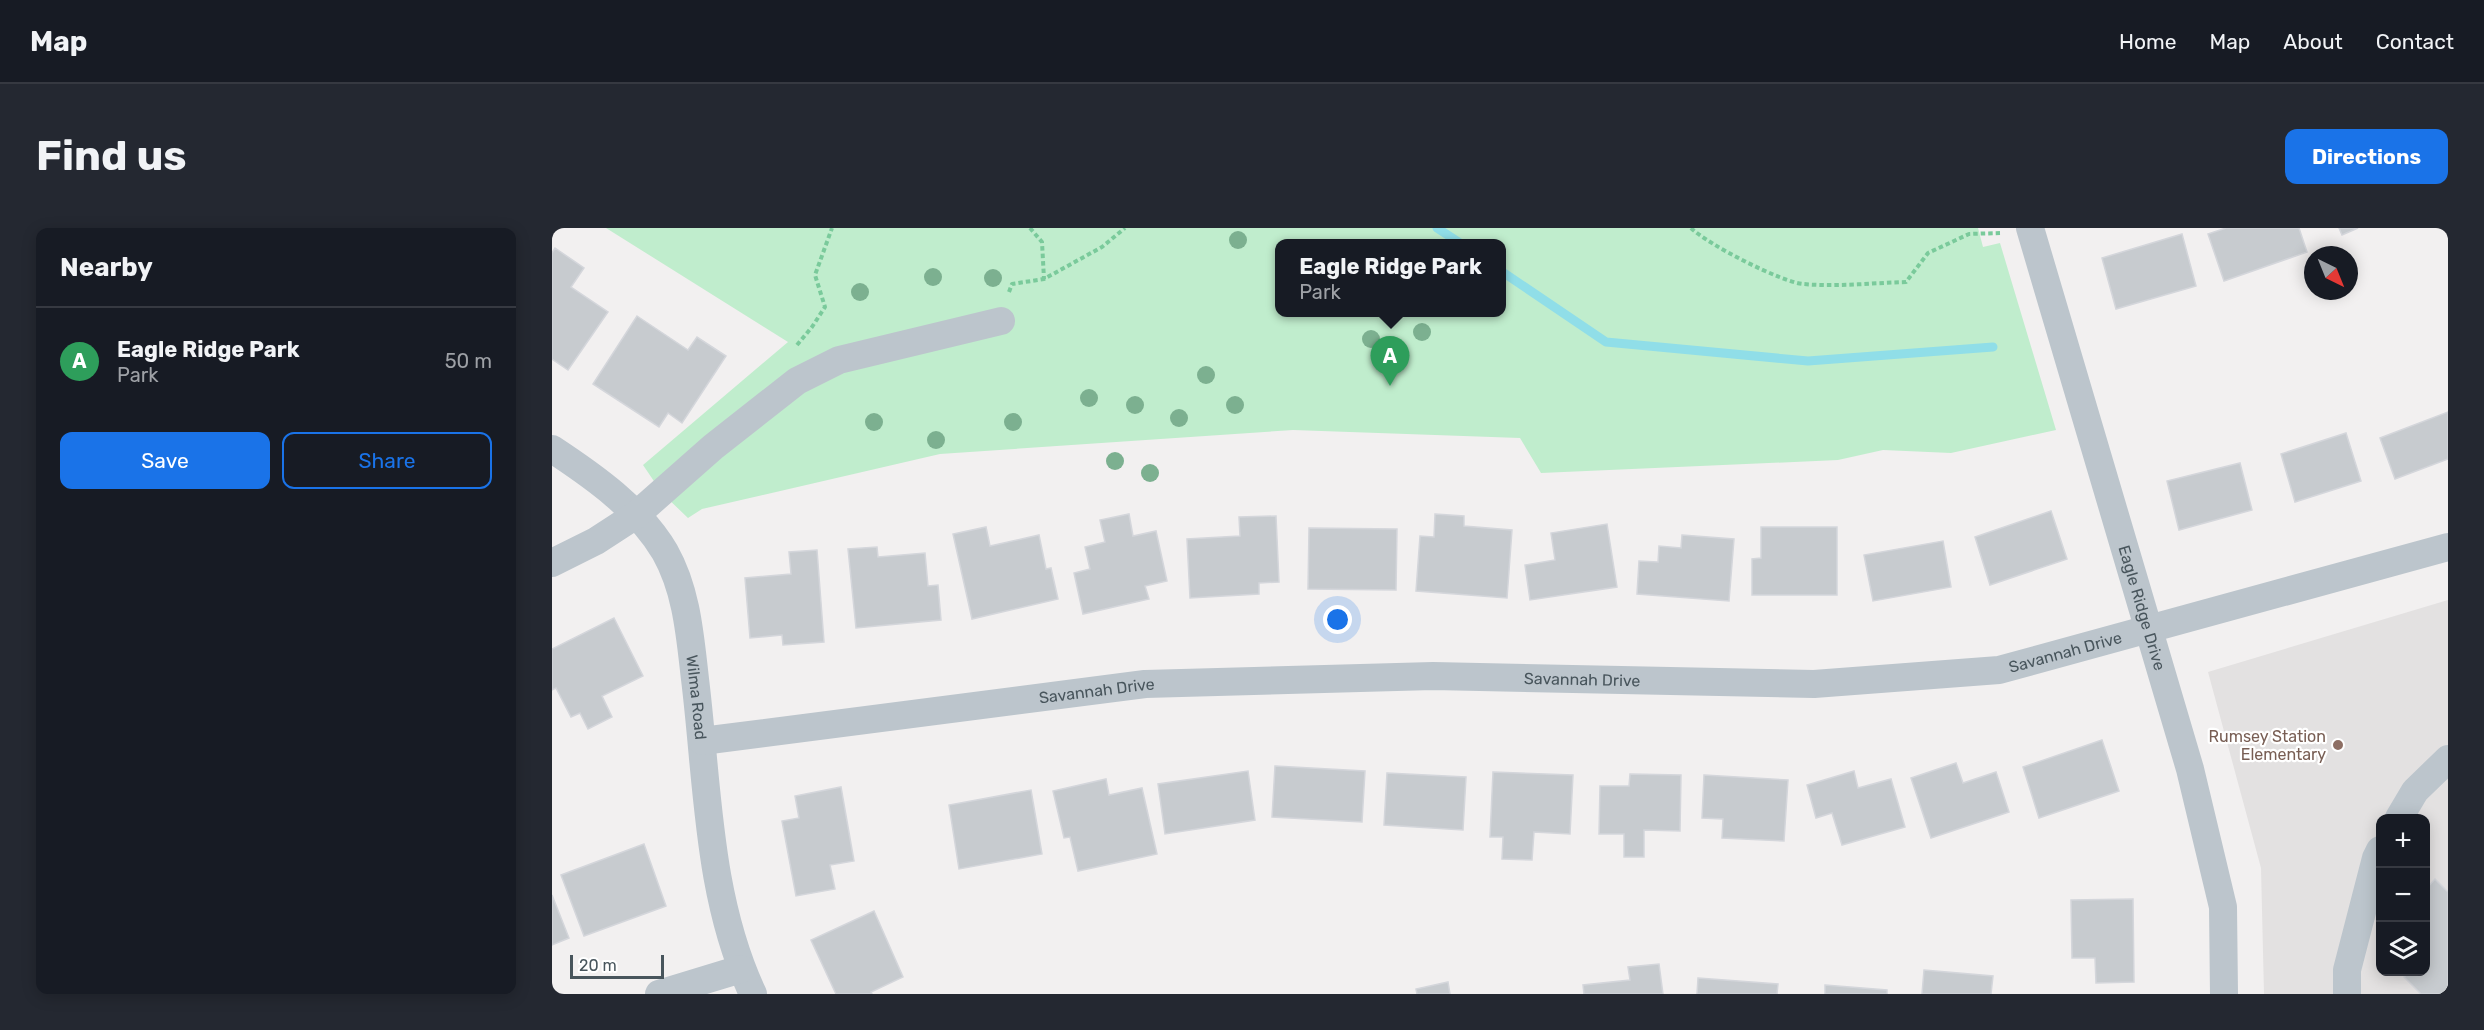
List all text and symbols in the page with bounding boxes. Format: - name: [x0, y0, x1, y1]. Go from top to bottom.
- text: Map: [30, 25, 87, 58]
- text: Home: [2119, 29, 2176, 54]
- text: Map: [2209, 29, 2250, 54]
- text: About: [2283, 29, 2343, 54]
- text: Contact: [2376, 29, 2454, 54]
- button: Directions: [2285, 129, 2448, 184]
- text: Find us: [36, 131, 187, 181]
- popup: [1275, 239, 1506, 317]
- north arrow: [2304, 246, 2358, 300]
- text: Nearby: [60, 252, 153, 283]
- text: Eagle Ridge Park: [1299, 253, 1482, 280]
- text: Park: [1299, 280, 1341, 304]
- text: Eagle Ridge Park: [117, 336, 300, 363]
- pin: A: [1370, 336, 1410, 386]
- text: A: [72, 349, 87, 373]
- text: 50 m: [445, 349, 492, 373]
- text: Park: [117, 363, 159, 387]
- button: Save: [60, 432, 270, 489]
- button: Share: [282, 432, 492, 489]
- street label: Eagle Ridge Drive: [2115, 543, 2170, 673]
- your location: [1323, 605, 1352, 634]
- street label: Savannah Drive: [2007, 627, 2124, 676]
- street label: Wilma Road: [683, 654, 711, 741]
- street label: Savannah Drive: [1524, 668, 1641, 690]
- street label: Savannah Drive: [1038, 674, 1155, 707]
- place label: Rumsey Station Elementary: [2209, 727, 2326, 764]
- marker: Rumsey Station Elementary: [2331, 738, 2345, 752]
- map controls: [2376, 814, 2430, 976]
- button: +: [2376, 814, 2430, 868]
- button: −: [2376, 868, 2430, 922]
- button: layers: [2376, 922, 2430, 976]
- scale bar: [570, 952, 664, 980]
- text: 20 m: [579, 956, 617, 975]

